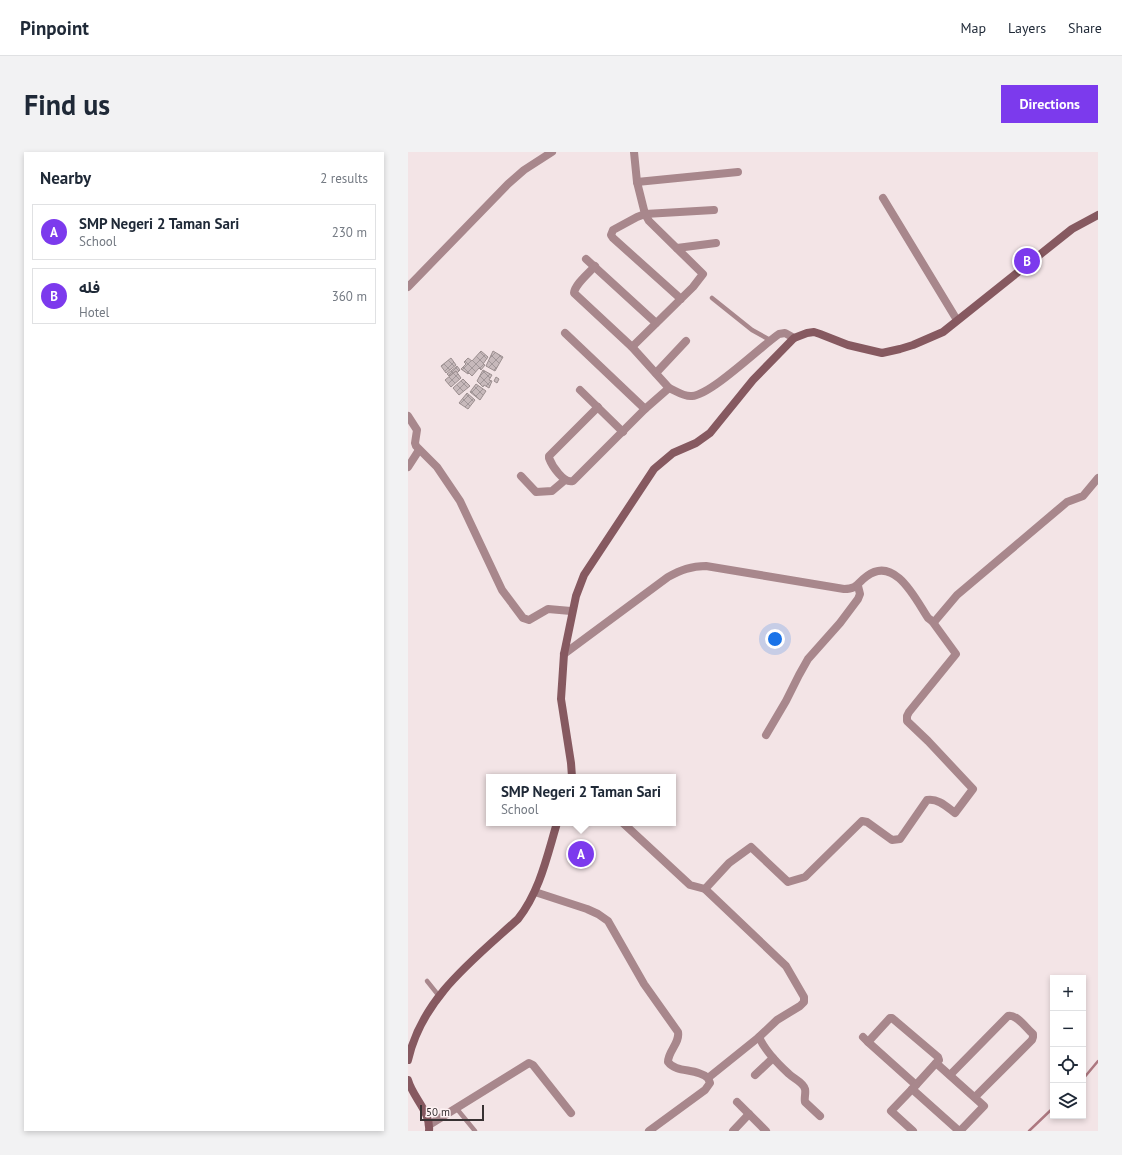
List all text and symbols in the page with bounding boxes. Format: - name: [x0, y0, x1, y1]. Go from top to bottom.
- text: Pinpoint: [20, 16, 89, 40]
- text: Map: [960, 19, 986, 37]
- text: Layers: [1008, 19, 1046, 37]
- text: Share: [1068, 19, 1102, 37]
- button: Directions: [1001, 85, 1098, 123]
- text: Find us: [24, 86, 110, 123]
- text: Nearby: [40, 167, 91, 189]
- text: 2 results: [320, 170, 368, 187]
- text: SMP Negeri 2 Taman Sari: [79, 214, 239, 233]
- text: A: [50, 224, 58, 241]
- text: 230 m: [332, 224, 367, 241]
- text: School: [79, 233, 117, 250]
- pin: B: [1014, 246, 1040, 276]
- text: فله: [79, 278, 100, 297]
- text: B: [50, 288, 58, 305]
- text: 360 m: [332, 288, 367, 305]
- text: Hotel: [79, 304, 109, 321]
- your location: [765, 629, 785, 649]
- popup: [486, 774, 676, 826]
- text: SMP Negeri 2 Taman Sari: [501, 782, 661, 801]
- text: School: [501, 801, 539, 818]
- pin: A: [568, 839, 594, 869]
- map controls: [1050, 975, 1086, 1119]
- button: +: [1050, 975, 1086, 1011]
- button: −: [1050, 1011, 1086, 1047]
- button: locate: [1050, 1047, 1086, 1083]
- button: layers: [1050, 1083, 1086, 1119]
- scale bar: [420, 1103, 484, 1122]
- text: 50 m: [426, 1105, 450, 1119]

